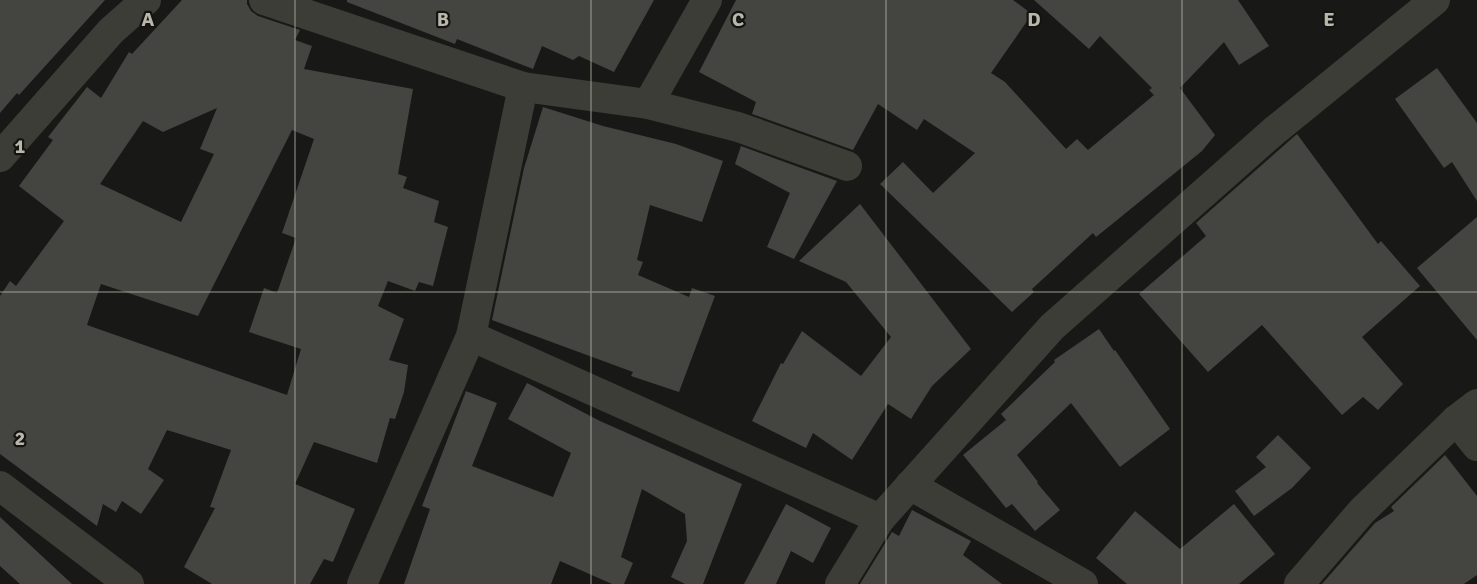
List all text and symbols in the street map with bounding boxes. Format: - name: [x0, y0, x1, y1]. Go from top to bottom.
- text: A: [142, 7, 155, 32]
- text: B: [437, 7, 449, 32]
- text: C: [732, 7, 744, 32]
- text: D: [1027, 7, 1041, 32]
- text: E: [1323, 7, 1335, 32]
- text: 1: [15, 134, 26, 159]
- text: 2: [15, 426, 25, 451]

